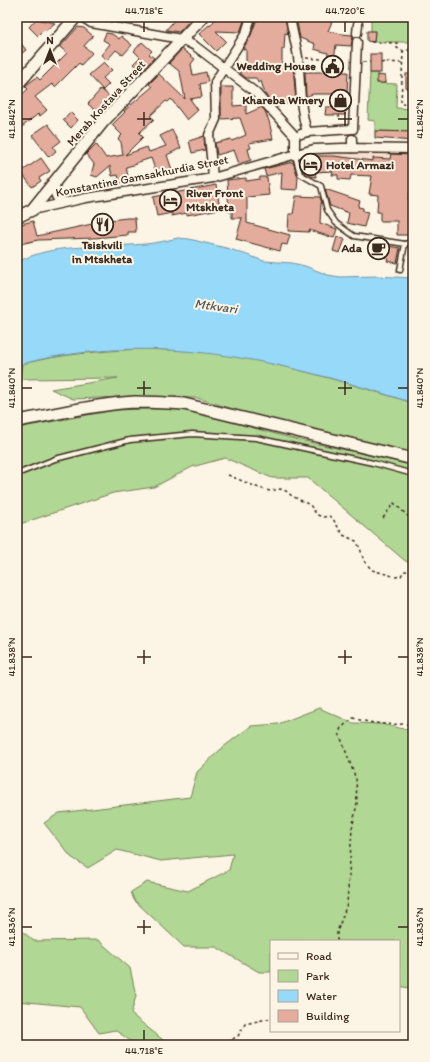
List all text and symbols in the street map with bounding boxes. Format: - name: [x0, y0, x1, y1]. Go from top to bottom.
- text: 44.718°E: [125, 4, 163, 17]
- text: 44.720°E: [325, 4, 365, 17]
- north arrow: [30, 30, 70, 70]
- text: N: [46, 34, 54, 47]
- public building icon: Wedding House: [319, 53, 345, 79]
- street label: Merab Kostava Street: [64, 57, 149, 149]
- place label: Wedding House: [237, 59, 316, 74]
- shop icon: Khareba Winery: [327, 87, 353, 113]
- place label: Khareba Winery: [242, 93, 324, 108]
- text: 41.842°N: [5, 99, 18, 139]
- text: 41.842°N: [413, 99, 426, 139]
- street label: Konstantine Gamsakhurdia Street: [54, 152, 230, 200]
- hotel icon: Hotel Armazi: [297, 152, 323, 178]
- place label: Hotel Armazi: [326, 158, 394, 172]
- place label: River Front Mtskheta: [186, 186, 244, 214]
- hotel icon: River Front Mtskheta: [157, 187, 183, 213]
- restaurant icon: Tsiskvili in Mtskheta: [89, 211, 115, 237]
- cafe icon: Ada: [365, 235, 391, 261]
- place label: Tsiskvili in Mtskheta: [72, 238, 132, 266]
- place label: Ada: [340, 241, 363, 255]
- water label: Mtkvari: [194, 296, 240, 317]
- text: 41.840°N: [5, 368, 18, 408]
- text: 41.840°N: [413, 368, 426, 408]
- text: 41.838°N: [5, 637, 18, 677]
- text: 41.838°N: [413, 637, 426, 677]
- text: 41.836°N: [5, 907, 18, 947]
- text: 41.836°N: [413, 907, 426, 947]
- legend: [270, 940, 400, 1032]
- text: Road: [306, 949, 332, 963]
- text: Park: [306, 969, 330, 983]
- text: Water: [306, 989, 337, 1003]
- text: Building: [306, 1009, 350, 1023]
- text: 44.718°E: [125, 1044, 163, 1057]

